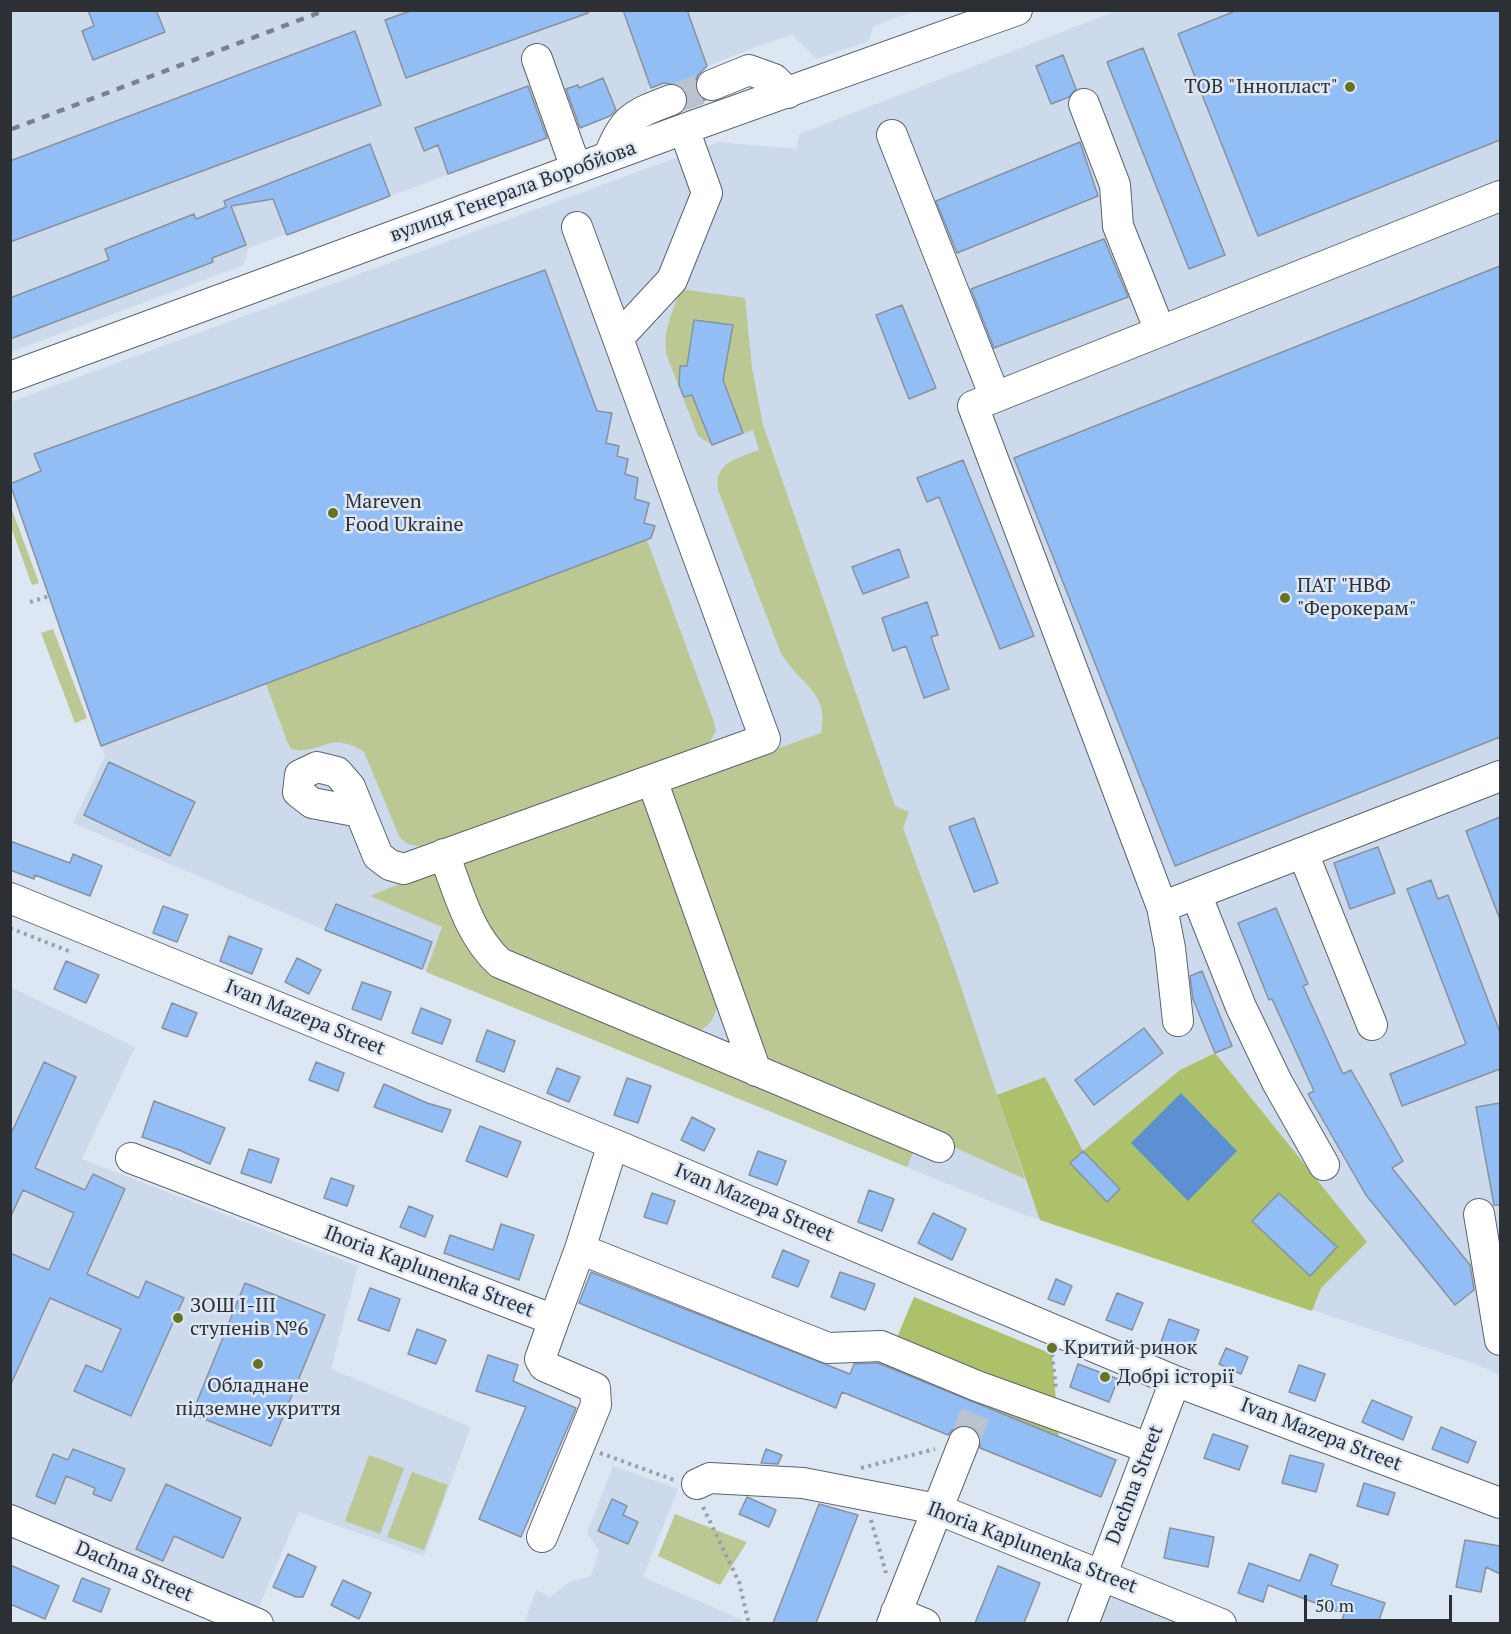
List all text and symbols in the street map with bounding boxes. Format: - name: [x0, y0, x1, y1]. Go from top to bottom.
- place label: ТОВ "Іннопласт": [1184, 75, 1338, 99]
- marker: ТОВ "Іннопласт": [1343, 80, 1357, 94]
- street label: вулиця Генерала Воробйова: [387, 136, 639, 248]
- place label: Mareven Food Ukraine: [345, 490, 463, 537]
- marker: Mareven Food Ukraine: [326, 506, 340, 520]
- place label: ПАТ "НВФ "Ферокерам": [1297, 574, 1417, 621]
- marker: ПАТ "НВФ "Ферокерам": [1278, 591, 1292, 605]
- street label: Ivan Mazepa Street: [221, 975, 389, 1061]
- street label: Ivan Mazepa Street: [671, 1159, 837, 1247]
- street label: Ihoria Kaplunenka Street: [321, 1221, 537, 1323]
- place label: ЗОШ І-ІІІ ступенів №6: [190, 1294, 308, 1341]
- marker: ЗОШ І-ІІІ ступенів №6: [171, 1311, 185, 1325]
- place label: Критий ринок: [1064, 1336, 1197, 1360]
- marker: Критий ринок: [1045, 1341, 1059, 1355]
- marker: Обладнане підземне укриття: [251, 1357, 265, 1371]
- place label: Добрі історії: [1117, 1365, 1235, 1389]
- marker: Добрі історії: [1098, 1370, 1112, 1384]
- place label: Обладнане підземне укриття: [175, 1374, 341, 1421]
- street label: Ivan Mazepa Street: [1237, 1393, 1405, 1477]
- street label: Dachna Street: [1101, 1422, 1169, 1548]
- street label: Ihoria Kaplunenka Street: [924, 1497, 1140, 1599]
- street label: Dachna Street: [72, 1536, 196, 1608]
- scale bar: [1307, 1583, 1456, 1621]
- text: 50 m: [1315, 1593, 1354, 1617]

